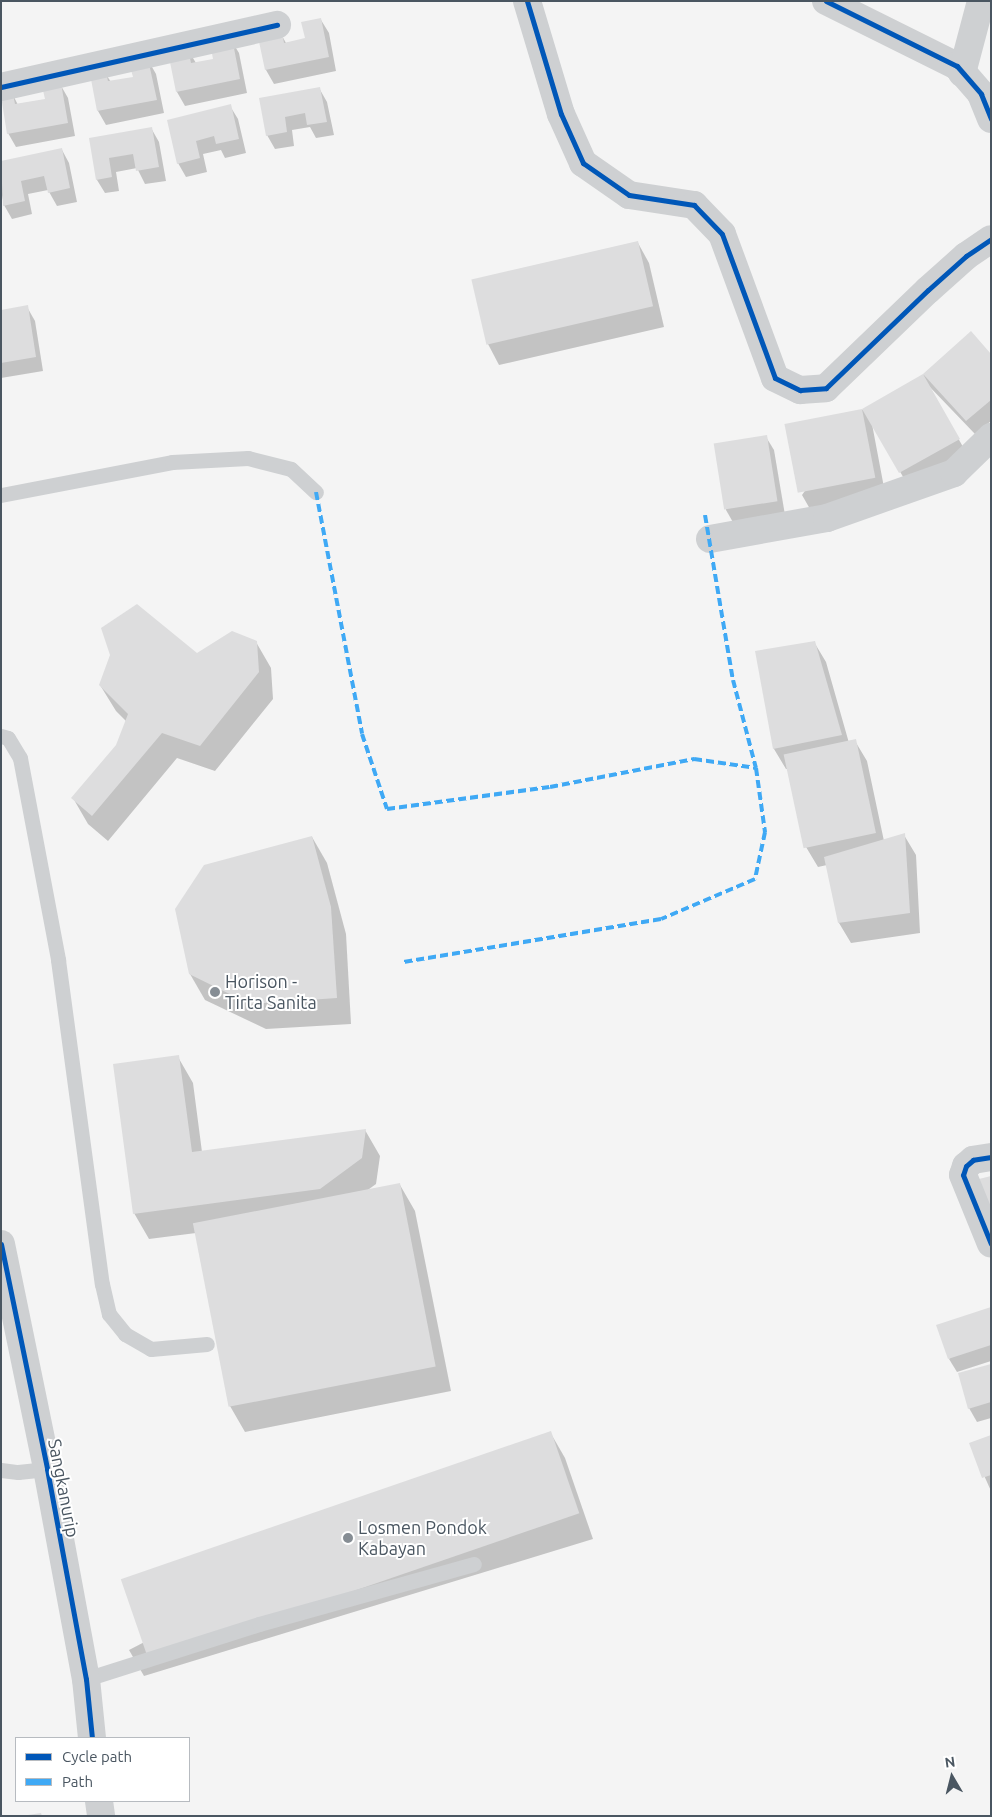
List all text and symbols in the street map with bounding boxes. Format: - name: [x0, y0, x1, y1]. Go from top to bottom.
- place label: Horison - Tirta Sanita: [225, 971, 317, 1014]
- marker: Horison - Tirta Sanita: [209, 986, 221, 998]
- street label: Sangkanurip: [44, 1437, 84, 1539]
- place label: Losmen Pondok Kabayan: [358, 1517, 487, 1560]
- marker: Losmen Pondok Kabayan: [342, 1532, 354, 1544]
- legend: [15, 1737, 190, 1802]
- text: Cycle path: [62, 1748, 132, 1765]
- north arrow: [927, 1752, 977, 1802]
- text: N: [944, 1753, 956, 1771]
- text: Path: [62, 1773, 93, 1790]

